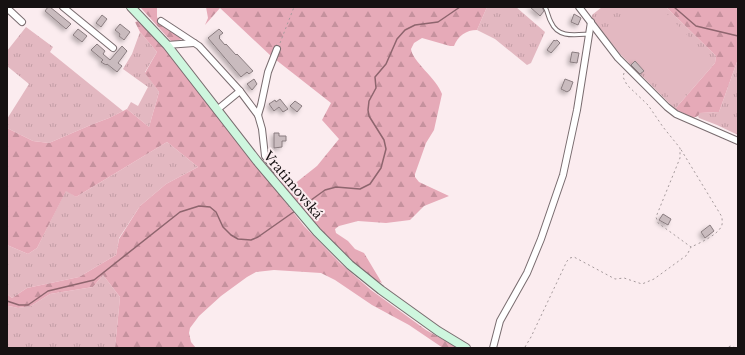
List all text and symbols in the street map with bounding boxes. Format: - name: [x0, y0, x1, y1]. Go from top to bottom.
- street label: Vratimovská: [259, 147, 327, 223]

